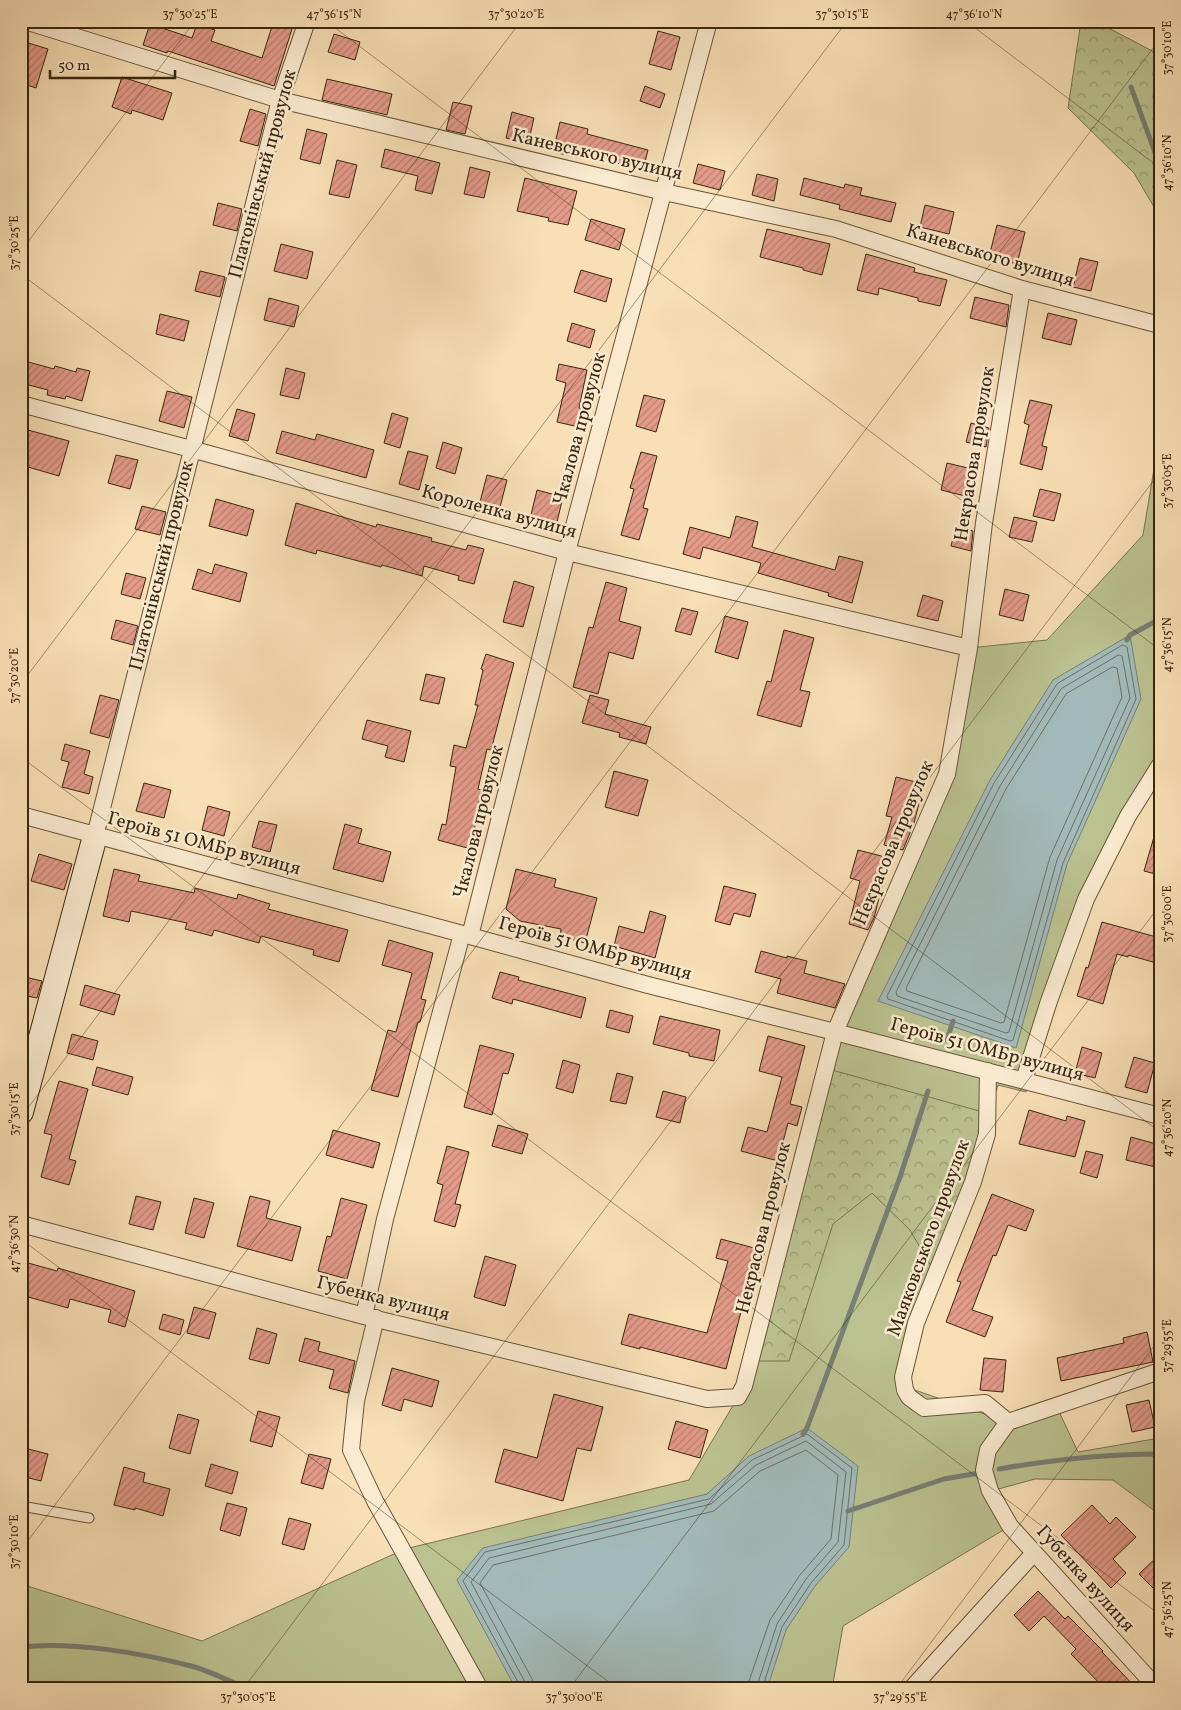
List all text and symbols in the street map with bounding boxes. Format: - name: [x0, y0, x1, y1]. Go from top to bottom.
- text: 37°30'25"E: [162, 7, 218, 23]
- text: 47°36'15"N: [306, 7, 362, 23]
- text: 37°30'20"E: [488, 7, 544, 23]
- text: 37°30'15"E: [815, 7, 869, 23]
- text: 47°36'10"N: [946, 7, 1002, 23]
- text: 37°30'10"E: [1160, 21, 1176, 75]
- scale bar: [50, 48, 175, 80]
- text: 50 m: [58, 56, 90, 77]
- street label: Платонівський провулок: [223, 66, 303, 282]
- street label: Каневського вулиця: [509, 123, 685, 187]
- text: 47°36'10"N: [1160, 135, 1176, 191]
- text: 37°30'25"E: [7, 215, 23, 271]
- street label: Каневського вулиця: [903, 218, 1077, 294]
- street label: Чкалова провулок: [547, 350, 613, 508]
- street label: Некрасова провулок: [948, 365, 1002, 543]
- text: 37°30'05"E: [1160, 453, 1176, 509]
- street label: Платонівський провулок: [123, 458, 201, 674]
- street label: Короленка вулиця: [418, 479, 580, 545]
- text: 47°36'15"N: [1160, 617, 1176, 673]
- text: 37°30'20"E: [7, 648, 23, 704]
- street label: Чкалова провулок: [447, 742, 511, 902]
- street label: Некрасова провулок: [848, 757, 940, 929]
- street label: Героїв 51 ОМБр вулиця: [105, 806, 304, 882]
- text: 37°30'00"E: [1160, 885, 1176, 943]
- street label: Героїв 51 ОМБр вулиця: [496, 911, 695, 987]
- street label: Героїв 51 ОМБр вулиця: [888, 1012, 1087, 1088]
- text: 37°30'15"E: [7, 1082, 23, 1136]
- text: 47°36'20"N: [1160, 1099, 1176, 1157]
- street label: Маяковського провулок: [881, 1136, 977, 1340]
- street label: Некрасова провулок: [730, 1139, 798, 1317]
- text: 47°36'30"N: [7, 1215, 23, 1273]
- street label: Губенка вулиця: [314, 1270, 452, 1328]
- text: 37°29'55"E: [1160, 1319, 1176, 1373]
- text: 37°30'10"E: [7, 1515, 23, 1569]
- street label: Губенка вулиця: [1030, 1520, 1140, 1638]
- text: 47°36'25"N: [1160, 1581, 1176, 1639]
- text: 37°30'05"E: [220, 1690, 276, 1706]
- text: 37°30'00"E: [545, 1690, 603, 1706]
- text: 37°29'55"E: [873, 1690, 927, 1706]

